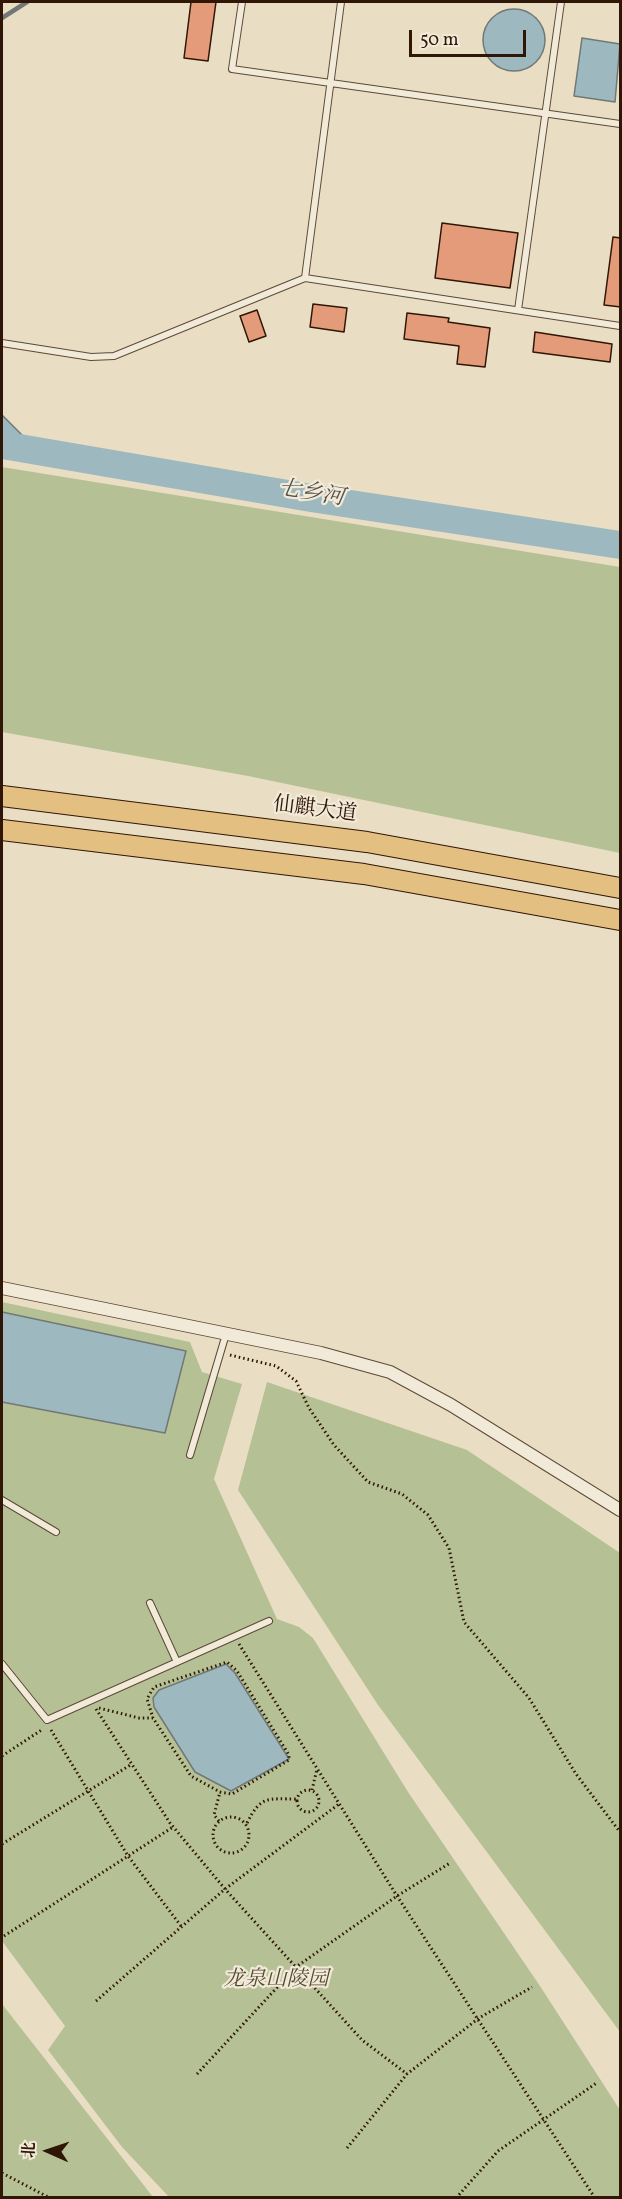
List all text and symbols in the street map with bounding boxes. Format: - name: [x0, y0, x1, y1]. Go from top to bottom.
- scale bar: [412, 18, 529, 56]
- text: 50 m: [420, 28, 459, 53]
- water label: 七乡河: [276, 477, 346, 513]
- street label: 仙麒大道: [272, 793, 358, 829]
- park label: 龙泉山陵园: [224, 1968, 328, 1994]
- north arrow: [18, 2121, 78, 2181]
- text: 北: [19, 2141, 41, 2159]

